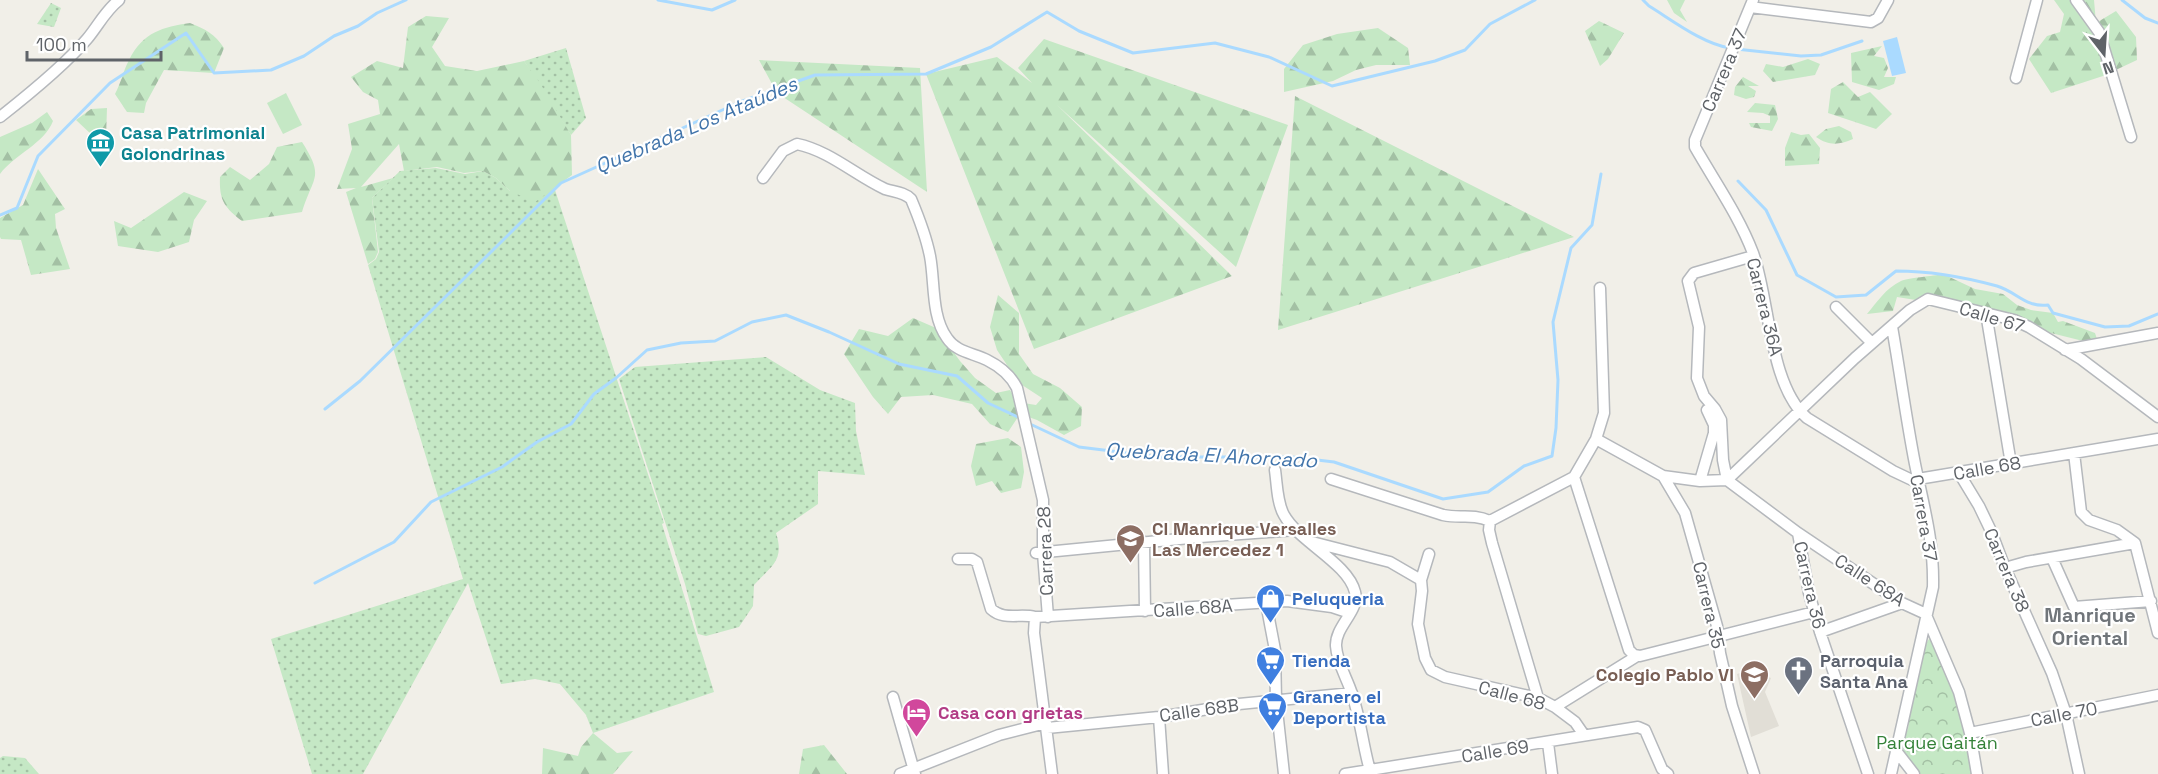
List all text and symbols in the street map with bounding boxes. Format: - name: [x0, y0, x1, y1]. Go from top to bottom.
- scale bar: [27, 24, 160, 62]
- north arrow: [2074, 24, 2134, 84]
- street label: Carrera 37: [1696, 25, 1752, 115]
- text: 100 m: [36, 33, 87, 56]
- text: N: [2100, 56, 2116, 79]
- water label: Quebrada Los Ataúdes: [591, 70, 802, 179]
- place label: Casa Patrimonial Golondrinas: [121, 121, 265, 165]
- museum icon: Casa Patrimonial Golondrinas: [84, 126, 116, 168]
- street label: Carrera 36A: [1742, 255, 1788, 359]
- street label: Calle 67: [1957, 296, 2027, 338]
- water label: Quebrada El Ahorcado: [1104, 436, 1318, 474]
- street label: Calle 68: [1951, 451, 2023, 485]
- street label: Carrera 37: [1905, 473, 1943, 563]
- street label: Carrera 28: [1032, 506, 1058, 596]
- place label: CI Manrique Versalles Las Mercedez 1: [1152, 517, 1337, 561]
- school or university icon: CI Manrique Versalles Las Mercedez 1: [1115, 522, 1147, 564]
- street label: Carrera 38: [1979, 524, 2035, 616]
- street label: Carrera 36: [1789, 539, 1831, 631]
- street label: Calle 68A: [1830, 549, 1910, 611]
- street label: Carrera 35: [1688, 559, 1730, 651]
- shop icon: Peluqueria: [1255, 582, 1287, 624]
- place label: Peluqueria: [1292, 587, 1385, 610]
- street label: Calle 68A: [1153, 594, 1233, 622]
- district label: Manrique Oriental: [2044, 602, 2136, 651]
- supermarket icon: Tienda: [1255, 644, 1287, 686]
- place label: Tienda: [1292, 649, 1351, 672]
- place label: Parroquia Santa Ana: [1820, 649, 1909, 693]
- church icon: Parroquia Santa Ana: [1783, 654, 1815, 696]
- school or university icon: Colegio Pablo VI: [1739, 658, 1771, 700]
- place label: Colegio Pablo VI: [1596, 663, 1734, 686]
- street label: Calle 68: [1476, 675, 1548, 715]
- place label: Granero el Deportista: [1293, 685, 1386, 729]
- supermarket icon: Granero el Deportista: [1256, 690, 1288, 732]
- street label: Calle 68B: [1158, 693, 1240, 727]
- hotel icon: Casa con grietas: [901, 696, 933, 738]
- street label: Calle 70: [2029, 696, 2099, 732]
- place label: Casa con grietas: [938, 701, 1083, 724]
- park label: Parque Gaitán: [1876, 731, 1998, 754]
- street label: Calle 69: [1460, 734, 1530, 768]

